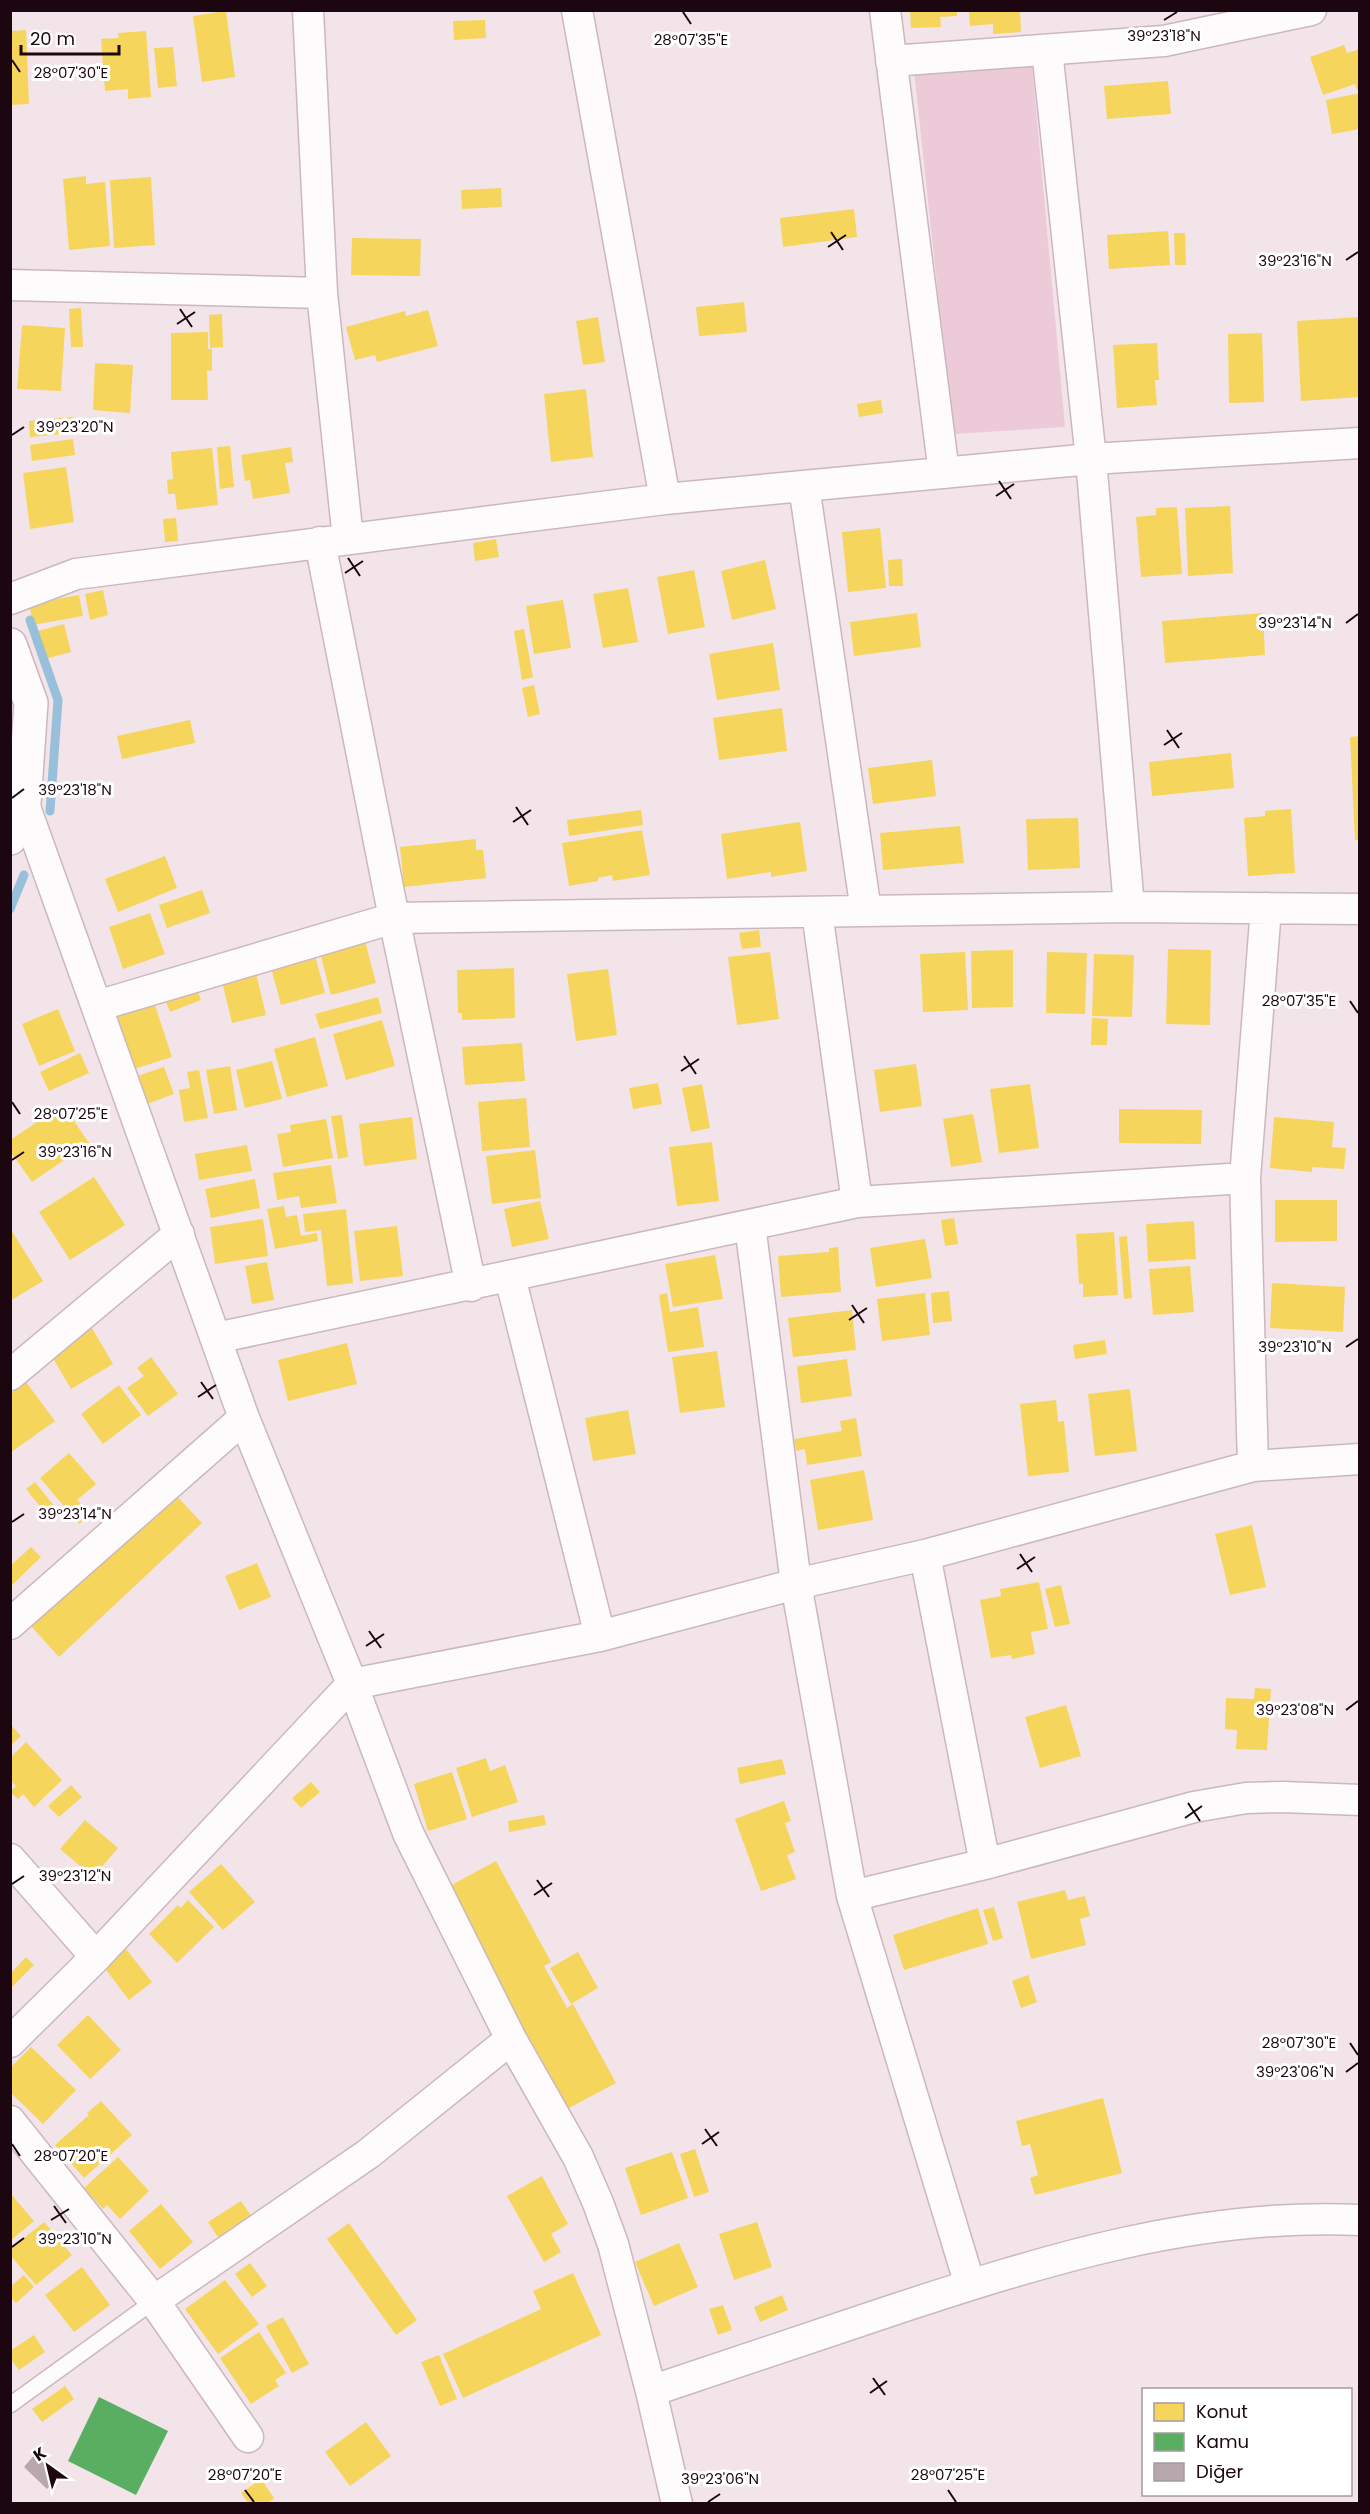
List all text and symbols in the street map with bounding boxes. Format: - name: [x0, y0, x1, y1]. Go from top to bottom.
- scale bar: [21, 18, 118, 56]
- text: 39°23'18"N: [1127, 25, 1201, 46]
- text: 20 m: [30, 26, 75, 51]
- text: 28°07'35"E: [654, 29, 728, 50]
- text: 28°07'30"E: [34, 62, 108, 83]
- text: 39°23'16"N: [1258, 250, 1332, 271]
- text: 39°23'20"N: [36, 416, 114, 437]
- text: 39°23'14"N: [1258, 612, 1332, 633]
- text: 39°23'18"N: [38, 779, 112, 800]
- text: 28°07'35"E: [1262, 990, 1336, 1011]
- text: 28°07'25"E: [34, 1103, 108, 1124]
- text: 39°23'16"N: [38, 1141, 112, 1162]
- text: 39°23'10"N: [1258, 1336, 1332, 1357]
- text: 39°23'14"N: [38, 1503, 112, 1524]
- text: 39°23'08"N: [1256, 1699, 1334, 1720]
- text: 39°23'12"N: [39, 1865, 111, 1886]
- text: 28°07'30"E: [1262, 2032, 1336, 2053]
- text: 39°23'06"N: [1256, 2061, 1334, 2082]
- text: 28°07'20"E: [34, 2145, 108, 2166]
- text: 39°23'10"N: [38, 2228, 112, 2249]
- legend: [1142, 2388, 1352, 2496]
- text: Konut: [1196, 2399, 1248, 2424]
- text: Kamu: [1196, 2429, 1249, 2454]
- north arrow: [18, 2436, 78, 2496]
- text: K: [29, 2441, 51, 2467]
- text: Diğer: [1196, 2459, 1243, 2484]
- text: 28°07'20"E: [208, 2464, 282, 2485]
- text: 28°07'25"E: [911, 2464, 985, 2485]
- text: 39°23'06"N: [681, 2468, 759, 2489]

